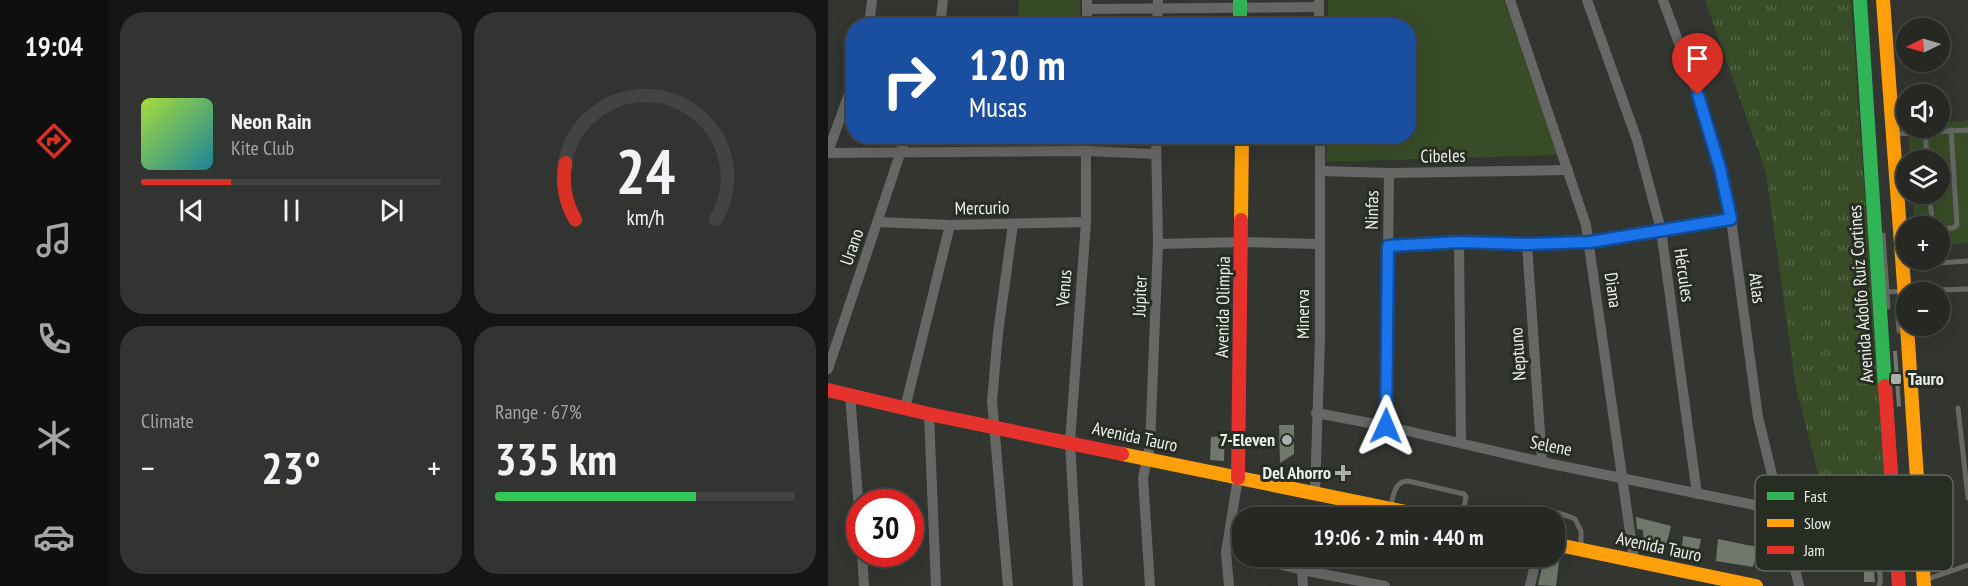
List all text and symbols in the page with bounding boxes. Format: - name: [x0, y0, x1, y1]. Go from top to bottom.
- north arrow: [1896, 18, 1950, 72]
- map controls: [1896, 18, 1950, 336]
- text: 19:04: [25, 29, 83, 63]
- pin: [1672, 33, 1723, 95]
- text: 120 m: [969, 37, 1066, 92]
- icon: right: [870, 42, 948, 120]
- icon: arrive: [1681, 42, 1714, 75]
- button: sound: [1896, 84, 1950, 138]
- text: Musas: [969, 90, 1027, 124]
- text: Neon Rain: [231, 107, 311, 135]
- icon: directions: [33, 120, 75, 162]
- text: 24: [615, 130, 675, 211]
- text: Kite Club: [231, 135, 294, 161]
- street label: Cibeles: [1420, 144, 1466, 167]
- button: layers: [1896, 150, 1950, 204]
- street label: Ninfas: [1360, 190, 1383, 230]
- icon: previous: [175, 194, 208, 227]
- icon: pause: [275, 194, 308, 227]
- icon: next: [375, 194, 408, 227]
- street label: Mercurio: [954, 196, 1010, 219]
- text: km/h: [626, 203, 664, 231]
- street label: Avenida Adolfo Ruíz Cortines: [1843, 204, 1878, 384]
- button: +: [1896, 216, 1950, 270]
- icon: music: [33, 219, 75, 261]
- street label: Urano: [835, 225, 869, 268]
- street label: Hércules: [1669, 247, 1700, 303]
- street label: Avenida Olimpia: [1210, 256, 1235, 358]
- street label: Venus: [1050, 269, 1077, 308]
- street label: Diana: [1600, 271, 1627, 309]
- street label: Atlas: [1744, 271, 1771, 305]
- street label: Júpiter: [1127, 275, 1152, 318]
- button: −: [1896, 282, 1950, 336]
- street label: Minerva: [1291, 289, 1314, 339]
- icon: phone: [33, 318, 75, 360]
- street label: Neptuno: [1504, 326, 1531, 381]
- place label: Tauro: [1908, 367, 1944, 390]
- marker: Tauro: [1889, 372, 1903, 386]
- position arrow: [1354, 394, 1418, 458]
- text: Range · 67%: [495, 399, 582, 425]
- text: Climate: [141, 408, 194, 434]
- street label: Avenida Tauro: [1090, 416, 1180, 457]
- icon: climate: [33, 417, 75, 459]
- place label: 7-Eleven: [1219, 428, 1275, 451]
- text: 335 km: [495, 429, 617, 487]
- street label: Selene: [1528, 430, 1574, 461]
- marker: 7-Eleven: [1280, 433, 1294, 447]
- text: 23°: [261, 438, 321, 496]
- text: −: [141, 446, 155, 489]
- text: +: [427, 446, 441, 489]
- place label: Del Ahorro: [1263, 461, 1331, 484]
- marker: Del Ahorro: [1336, 466, 1350, 480]
- legend: [1755, 475, 1953, 571]
- text: Fast: [1804, 486, 1827, 506]
- speed limit sign: 30: [846, 489, 924, 567]
- text: Slow: [1804, 513, 1831, 533]
- icon: car: [33, 516, 75, 558]
- text: 19:06 · 2 min · 440 m: [1313, 523, 1484, 551]
- street label: Avenida Tauro: [1614, 526, 1704, 567]
- text: Jam: [1803, 540, 1825, 560]

